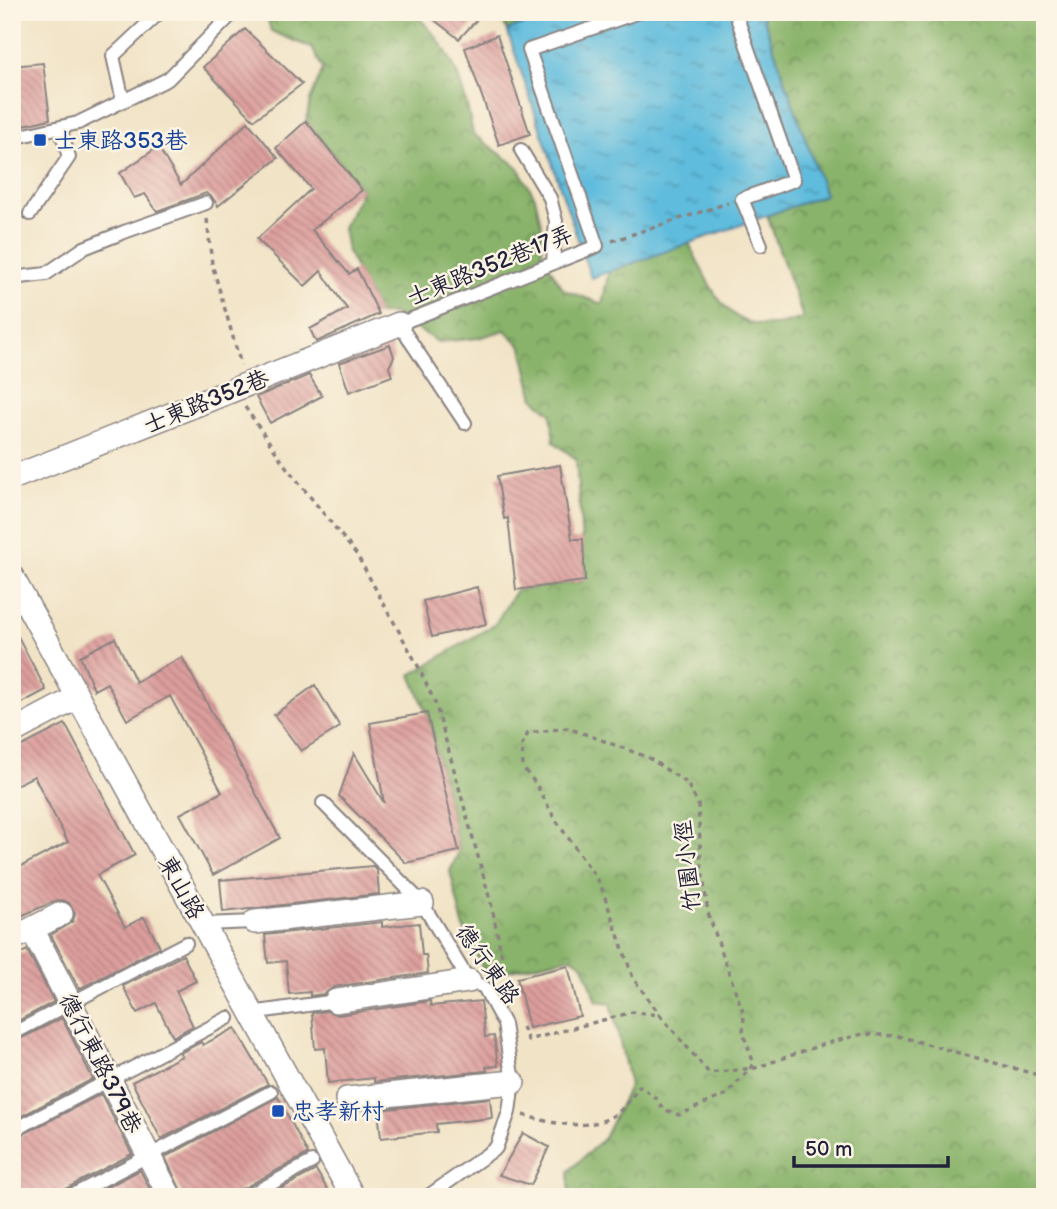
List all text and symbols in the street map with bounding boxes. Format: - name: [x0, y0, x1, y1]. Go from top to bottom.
- place label: 士東路353巷: [54, 127, 188, 155]
- marker: 士東路353巷: [32, 132, 48, 148]
- street label: 士東路352巷17弄: [403, 220, 577, 312]
- street label: 士東路352巷: [140, 364, 274, 440]
- street label: 竹園小徑: [669, 819, 707, 913]
- street label: 東山路: [152, 851, 210, 924]
- street label: 德行東路: [449, 919, 525, 1010]
- street label: 德行東路379巷: [53, 989, 148, 1139]
- place label: 忠孝新村: [292, 1098, 384, 1126]
- marker: 忠孝新村: [270, 1103, 286, 1119]
- scale bar: [794, 1125, 948, 1169]
- text: 50 m: [805, 1137, 852, 1162]

